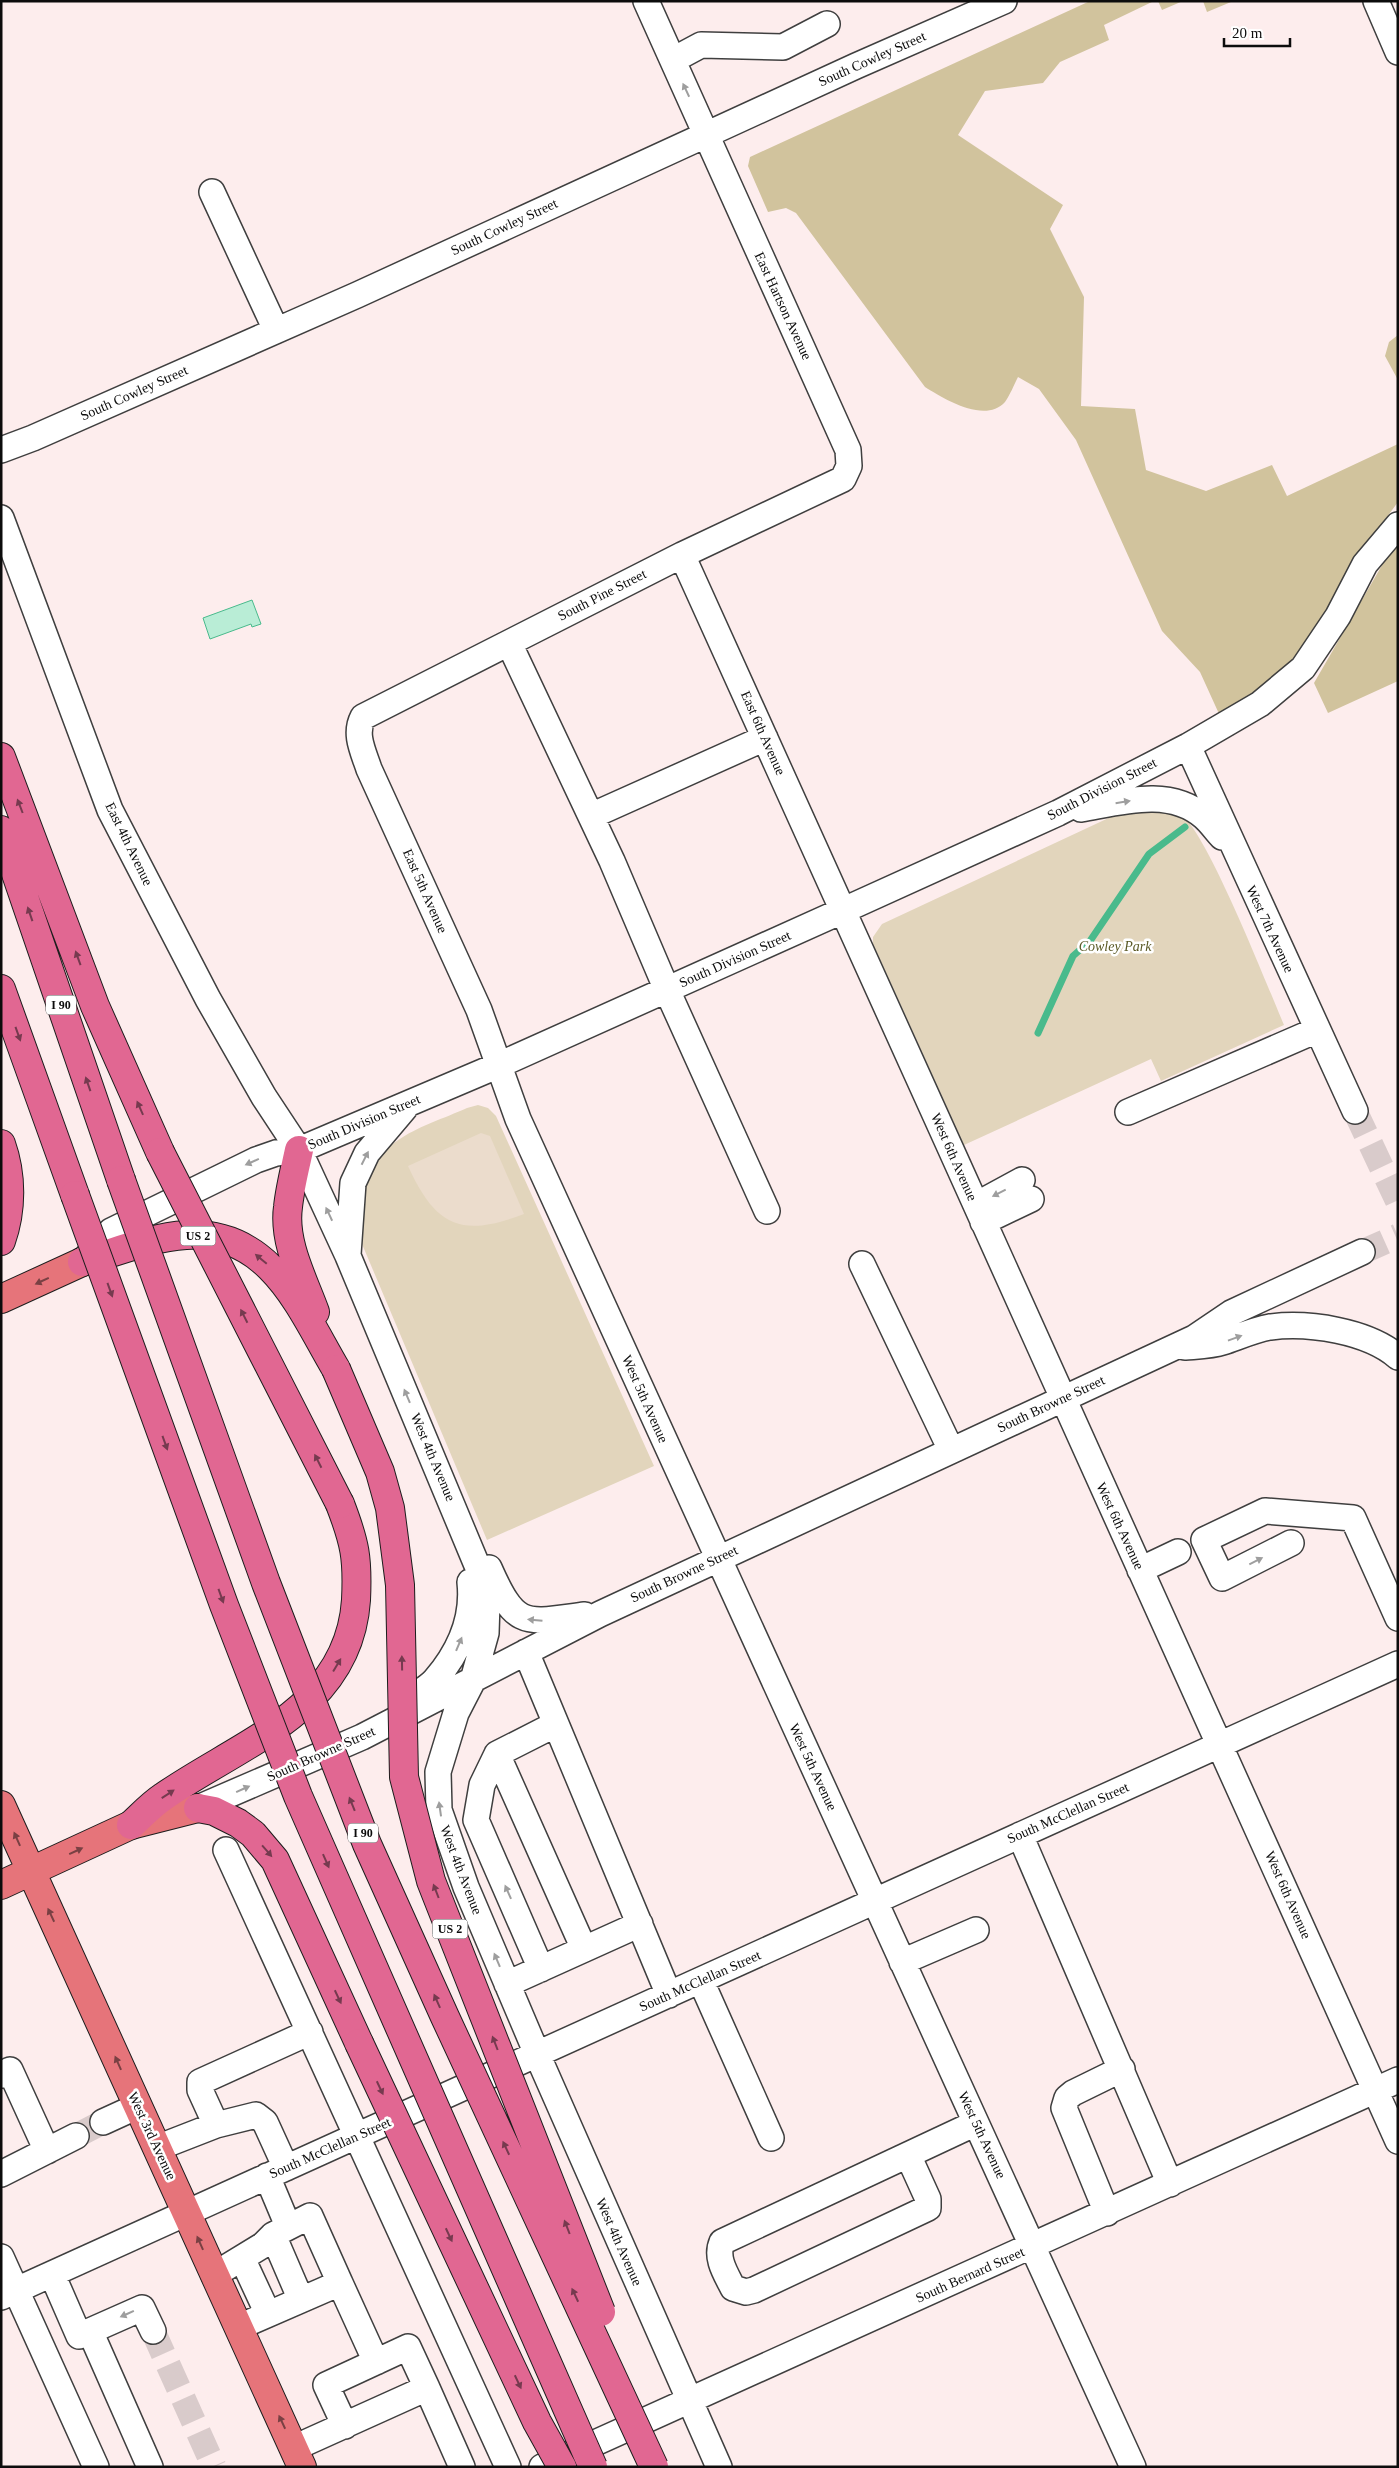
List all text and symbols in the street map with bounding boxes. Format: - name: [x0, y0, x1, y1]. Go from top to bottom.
- scale bar: [1224, 15, 1290, 47]
- text: 20 m: [1232, 25, 1263, 41]
- street label: South Cowley Street: [816, 29, 928, 89]
- one-way arrow: [682, 83, 690, 97]
- street label: South Cowley Street: [448, 196, 560, 258]
- street label: East Hartson Avenue: [751, 250, 815, 362]
- street label: South Cowley Street: [78, 363, 190, 423]
- street label: South Pine Street: [555, 566, 649, 624]
- street label: East 6th Avenue: [738, 689, 788, 777]
- street label: South Division Street: [1045, 755, 1159, 823]
- one-way arrow: [16, 798, 24, 813]
- one-way arrow: [1115, 798, 1131, 806]
- street label: East 4th Avenue: [102, 800, 156, 888]
- street label: East 5th Avenue: [400, 847, 450, 935]
- street label: West 7th Avenue: [1243, 883, 1297, 975]
- one-way arrow: [25, 906, 33, 921]
- street label: South Division Street: [677, 928, 793, 990]
- park label: Cowley Park: [1079, 939, 1152, 954]
- one-way arrow: [74, 950, 82, 965]
- road number: I 90: [46, 996, 76, 1014]
- one-way arrow: [15, 1027, 22, 1042]
- one-way arrow: [83, 1076, 91, 1091]
- street label: South Division Street: [306, 1092, 423, 1152]
- one-way arrow: [136, 1101, 144, 1115]
- street label: West 6th Avenue: [928, 1111, 980, 1203]
- one-way arrow: [361, 1150, 369, 1165]
- one-way arrow: [245, 1159, 259, 1167]
- one-way arrow: [992, 1189, 1007, 1197]
- one-way arrow: [325, 1207, 333, 1221]
- road number: US 2: [180, 1226, 216, 1246]
- one-way arrow: [255, 1253, 268, 1264]
- one-way arrow: [35, 1277, 49, 1285]
- one-way arrow: [107, 1283, 114, 1298]
- one-way arrow: [240, 1309, 248, 1323]
- one-way arrow: [1228, 1334, 1243, 1342]
- street label: West 5th Avenue: [619, 1353, 671, 1445]
- street label: South Browne Street: [995, 1373, 1107, 1435]
- one-way arrow: [402, 1389, 410, 1403]
- street label: West 4th Avenue: [408, 1411, 458, 1503]
- one-way arrow: [161, 1436, 169, 1451]
- one-way arrow: [314, 1453, 322, 1468]
- street label: West 6th Avenue: [1093, 1480, 1147, 1572]
- street label: South Browne Street: [628, 1543, 740, 1605]
- one-way arrow: [1249, 1557, 1264, 1565]
- one-way arrow: [217, 1589, 225, 1604]
- one-way arrow: [526, 1616, 542, 1624]
- one-way arrow: [455, 1637, 463, 1651]
- one-way arrow: [398, 1655, 406, 1671]
- one-way arrow: [333, 1658, 342, 1671]
- street label: West 5th Avenue: [786, 1721, 840, 1813]
- street label: South Browne Street: [265, 1723, 377, 1785]
- street label: South McClellan Street: [1005, 1779, 1131, 1847]
- one-way arrow: [236, 1784, 250, 1792]
- one-way arrow: [162, 1789, 175, 1799]
- one-way arrow: [347, 1797, 355, 1811]
- one-way arrow: [436, 1800, 444, 1816]
- street label: West 4th Avenue: [437, 1823, 485, 1917]
- road number: I 90: [348, 1824, 378, 1842]
- one-way arrow: [12, 1832, 20, 1846]
- one-way arrow: [262, 1845, 273, 1858]
- one-way arrow: [69, 1847, 83, 1855]
- street label: West 6th Avenue: [1262, 1849, 1314, 1941]
- one-way arrow: [323, 1854, 331, 1868]
- one-way arrow: [431, 1884, 439, 1899]
- one-way arrow: [503, 1885, 511, 1899]
- one-way arrow: [47, 1908, 55, 1922]
- road number: US 2: [432, 1920, 468, 1938]
- street label: South McClellan Street: [637, 1947, 763, 2015]
- one-way arrow: [493, 1953, 501, 1967]
- one-way arrow: [334, 1990, 342, 2004]
- one-way arrow: [433, 1994, 441, 2008]
- one-way arrow: [491, 2035, 499, 2050]
- one-way arrow: [114, 2056, 122, 2070]
- one-way arrow: [376, 2081, 384, 2095]
- street label: West 5th Avenue: [955, 2089, 1009, 2181]
- street label: West 3rd Avenue: [125, 2090, 179, 2182]
- street label: South McClellan Street: [267, 2114, 393, 2182]
- one-way arrow: [502, 2141, 510, 2155]
- street label: West 4th Avenue: [593, 2196, 645, 2288]
- one-way arrow: [563, 2219, 570, 2234]
- one-way arrow: [445, 2228, 453, 2242]
- one-way arrow: [196, 2236, 204, 2250]
- street label: South Bernard Street: [913, 2244, 1027, 2306]
- one-way arrow: [570, 2288, 579, 2303]
- one-way arrow: [120, 2311, 134, 2319]
- one-way arrow: [514, 2375, 522, 2389]
- one-way arrow: [278, 2415, 286, 2429]

